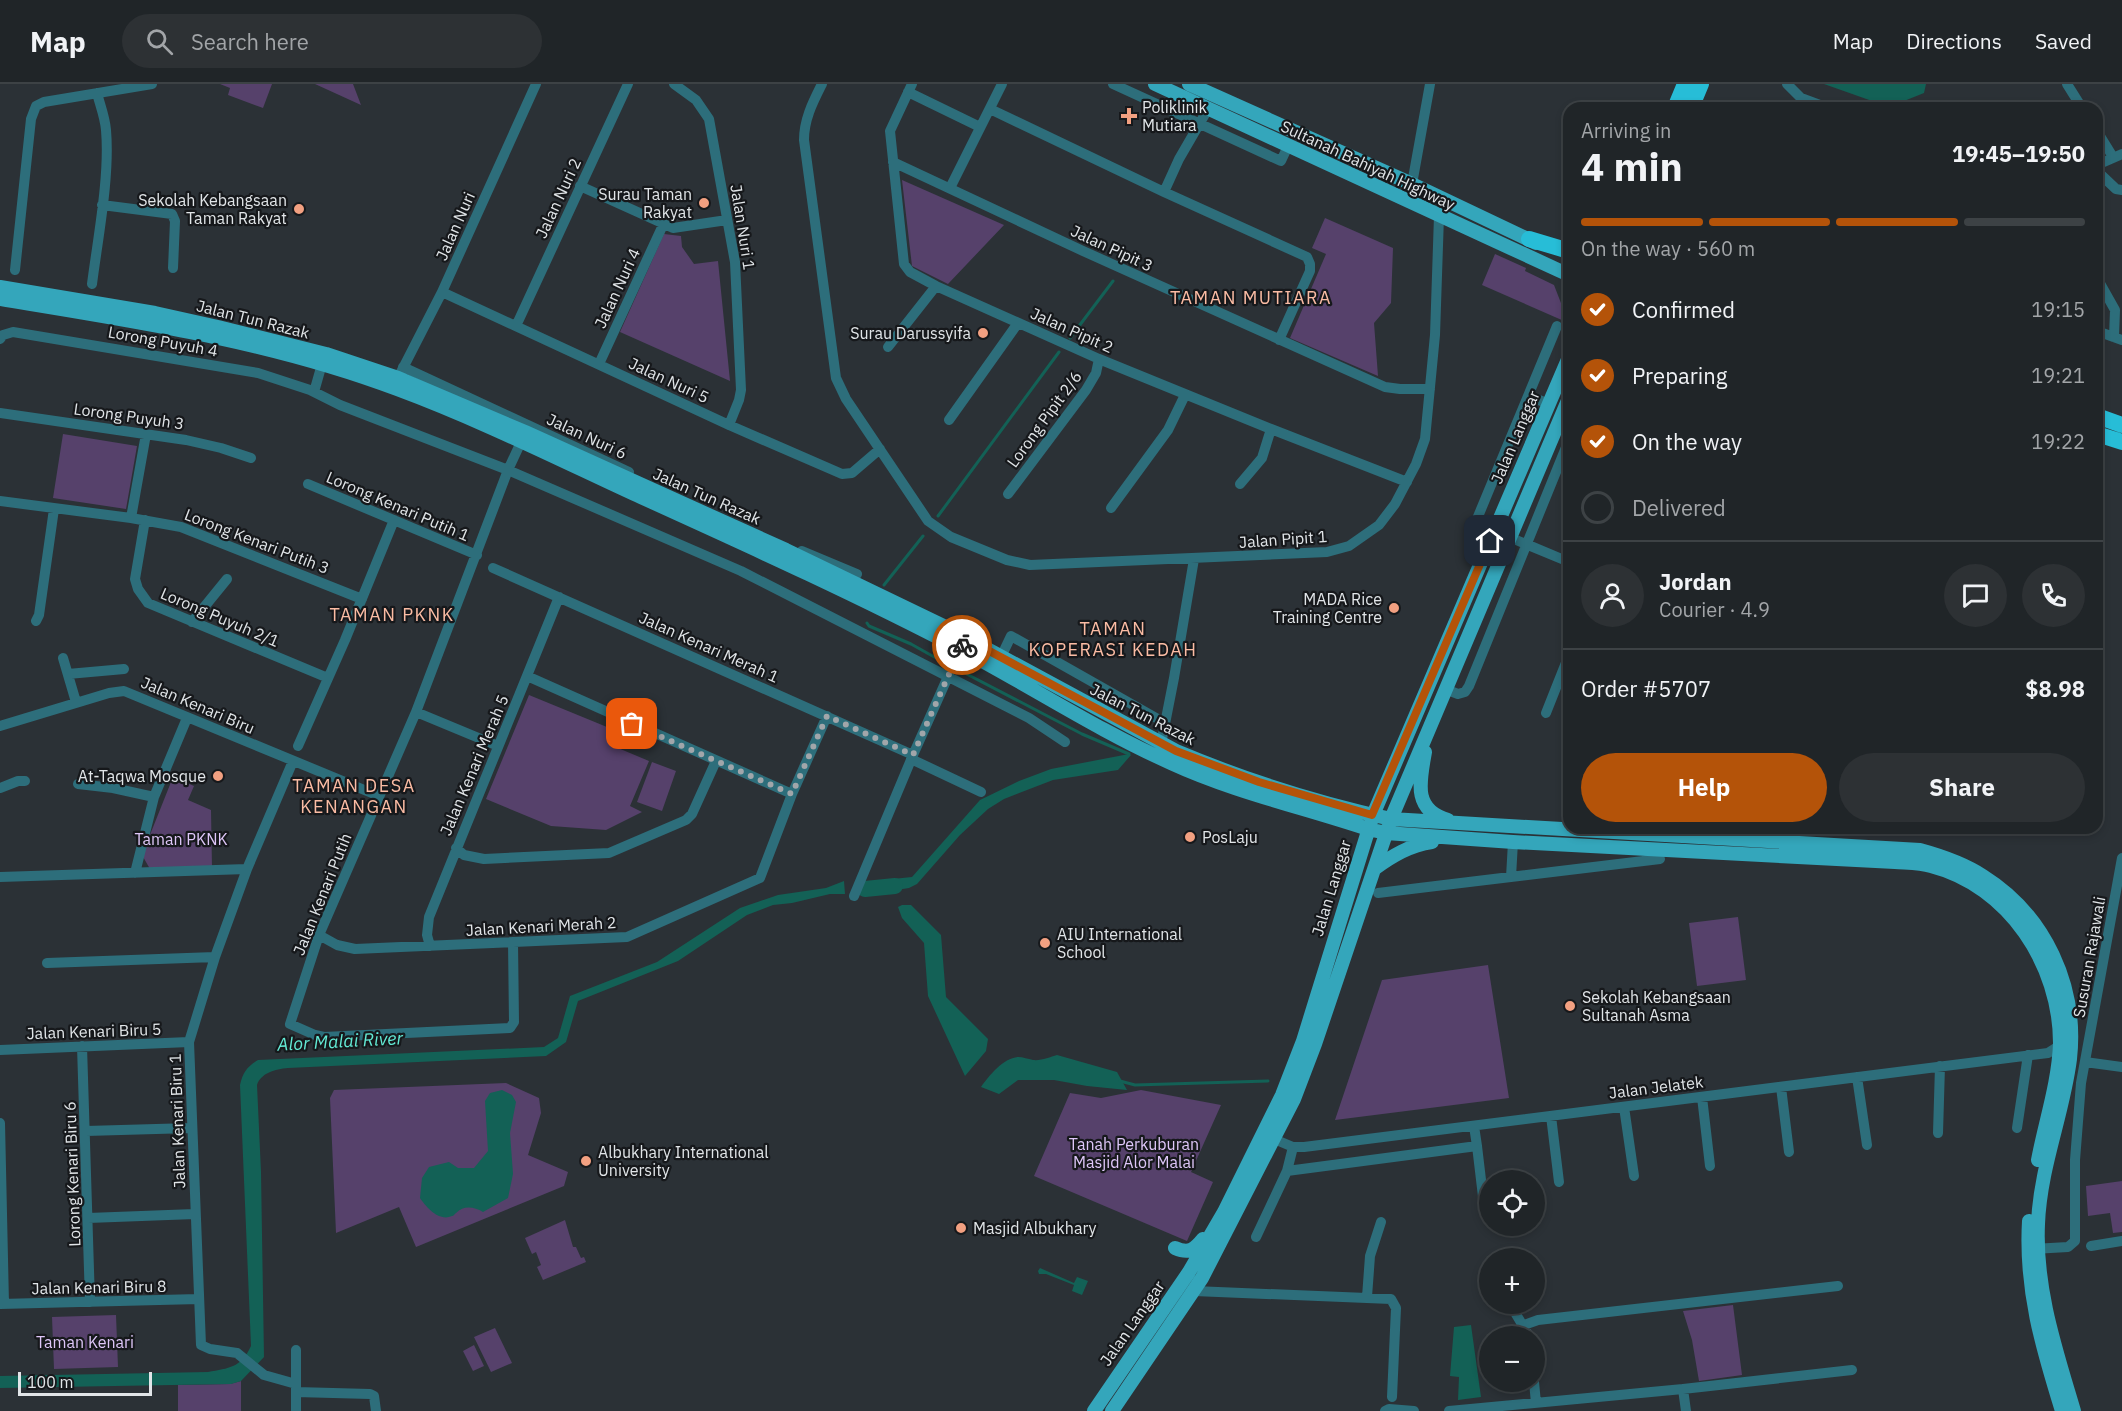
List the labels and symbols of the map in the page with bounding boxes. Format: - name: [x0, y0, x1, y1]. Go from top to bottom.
- place label: Poliklinik Mutiara: [1142, 97, 1208, 135]
- marker: Poliklinik Mutiara: [1120, 107, 1138, 125]
- street label: Sultanah Bahiyah Highway: [1278, 116, 1458, 214]
- street label: Jalan Nuri 2: [531, 155, 585, 241]
- street label: Jalan Nuri 1: [726, 183, 760, 271]
- place label: Surau Taman Rakyat: [598, 184, 692, 222]
- street label: Jalan Nuri: [431, 189, 479, 263]
- place label: Sekolah Kebangsaan Taman Rakyat: [138, 190, 287, 228]
- marker: Surau Taman Rakyat: [697, 196, 711, 210]
- marker: Sekolah Kebangsaan Taman Rakyat: [292, 202, 306, 216]
- street label: Jalan Pipit 3: [1068, 220, 1156, 276]
- street label: Jalan Nuri 4: [590, 245, 644, 331]
- district label: TAMAN MUTIARA: [1170, 286, 1332, 309]
- street label: Jalan Tun Razak: [194, 295, 312, 343]
- street label: Jalan Pipit 2: [1028, 303, 1116, 357]
- street label: Lorong Puyuh 4: [107, 321, 219, 361]
- place label: Surau Darussyifa: [850, 323, 971, 343]
- marker: Surau Darussyifa: [976, 326, 990, 340]
- street label: Jalan Nuri 5: [626, 353, 712, 407]
- street label: Lorong Pipit 2/6: [1002, 367, 1086, 471]
- street label: Jalan Langgar: [1486, 387, 1544, 487]
- street label: Lorong Puyuh 3: [73, 398, 185, 434]
- street label: Jalan Nuri 6: [544, 409, 630, 463]
- street label: Jalan Tun Razak: [650, 463, 764, 529]
- street label: Lorong Kenari Putih 1: [323, 467, 473, 545]
- street label: Lorong Kenari Putih 3: [182, 504, 332, 578]
- pin: [1464, 515, 1515, 566]
- street label: Jalan Pipit 1: [1238, 526, 1328, 552]
- street label: Lorong Puyuh 2/1: [158, 583, 282, 651]
- place label: MADA Rice Training Centre: [1273, 589, 1382, 627]
- marker: MADA Rice Training Centre: [1387, 601, 1401, 615]
- district label: TAMAN PKNK: [329, 603, 455, 626]
- street label: Jalan Kenari Merah 1: [636, 607, 782, 687]
- courier: [932, 615, 992, 675]
- district label: TAMAN KOPERASI KEDAH: [1028, 617, 1198, 661]
- street label: Jalan Kenari Biru: [138, 672, 258, 738]
- street label: Jalan Tun Razak: [1087, 679, 1200, 749]
- street label: Jalan Kenari Merah 5: [435, 692, 513, 838]
- pin: [606, 698, 657, 749]
- place label: At-Taqwa Mosque: [78, 766, 206, 786]
- marker: At-Taqwa Mosque: [211, 769, 225, 783]
- district label: TAMAN DESA KENANGAN: [292, 774, 416, 818]
- place label: PosLaju: [1202, 827, 1258, 847]
- park label: Taman PKNK: [134, 829, 228, 849]
- street label: Jalan Kenari Putih: [288, 830, 356, 958]
- marker: PosLaju: [1183, 830, 1197, 844]
- street label: Jalan Langgar: [1307, 837, 1355, 938]
- street label: Susuran Rajawali: [2069, 895, 2109, 1019]
- street label: Jalan Kenari Merah 2: [465, 912, 617, 940]
- place label: AIU International School: [1057, 924, 1182, 962]
- marker: AIU International School: [1038, 936, 1052, 950]
- place label: Sekolah Kebangsaan Sultanah Asma: [1582, 987, 1731, 1025]
- marker: Sekolah Kebangsaan Sultanah Asma: [1563, 999, 1577, 1013]
- street label: Jalan Kenari Biru 5: [26, 1019, 162, 1043]
- water label: Alor Malai River: [276, 1026, 404, 1056]
- street label: Jalan Kenari Biru 1: [165, 1053, 189, 1189]
- street label: Jalan Jelatek: [1608, 1071, 1705, 1103]
- street label: Lorong Kenari Biru 6: [59, 1101, 85, 1247]
- park label: Tanah Perkuburan Masjid Alor Malai: [1069, 1134, 1199, 1172]
- place label: Albukhary International University: [598, 1142, 769, 1180]
- marker: Albukhary International University: [579, 1154, 593, 1168]
- place label: Masjid Albukhary: [973, 1218, 1096, 1238]
- marker: Masjid Albukhary: [954, 1221, 968, 1235]
- street label: Jalan Kenari Biru 8: [31, 1276, 167, 1298]
- street label: Jalan Langgar: [1095, 1276, 1169, 1369]
- park label: Taman Kenari: [36, 1332, 134, 1352]
- scale bar: [18, 1369, 152, 1396]

